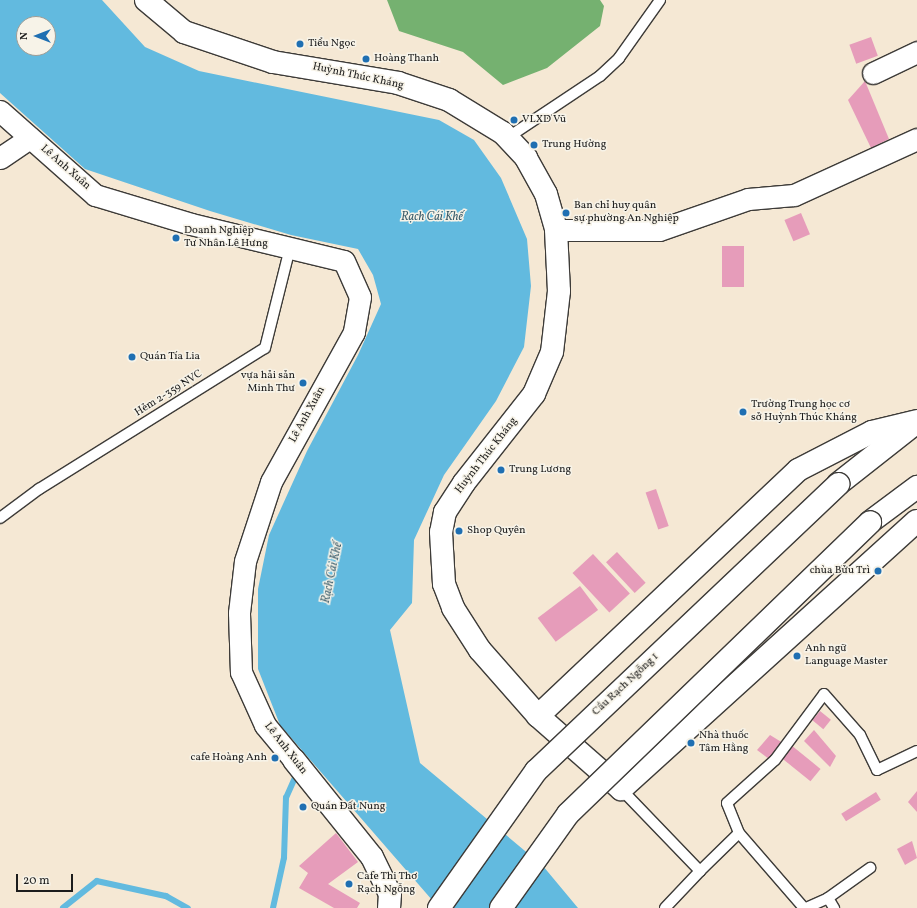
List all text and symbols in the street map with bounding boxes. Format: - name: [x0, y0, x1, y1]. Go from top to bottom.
- north arrow: [16, 16, 56, 56]
- text: N: [17, 32, 32, 40]
- place label: Tiểu Ngọc: [308, 37, 355, 51]
- marker: Tiểu Ngọc: [295, 39, 305, 49]
- place label: Hoàng Thanh: [374, 52, 439, 66]
- marker: Hoàng Thanh: [361, 54, 371, 64]
- street label: Huỳnh Thúc Kháng: [311, 61, 405, 93]
- place label: VLXD Vũ: [522, 113, 566, 127]
- marker: VLXD Vũ: [509, 115, 519, 125]
- place label: Trung Hường: [542, 138, 606, 152]
- marker: Trung Hường: [529, 140, 539, 150]
- street label: Lê Anh Xuân: [37, 143, 93, 193]
- place label: Ban chỉ huy quân sự phường An Nghiệp: [574, 200, 679, 226]
- marker: Ban chỉ huy quân sự phường An Nghiệp: [561, 208, 571, 218]
- water label: Rạch Cái Khế: [401, 211, 463, 225]
- place label: Doanh Nghiệp Tư Nhân Lê Hưng: [184, 225, 268, 251]
- marker: Doanh Nghiệp Tư Nhân Lê Hưng: [171, 233, 181, 243]
- place label: Quán Tía Lia: [140, 350, 200, 364]
- marker: Quán Tía Lia: [127, 352, 137, 362]
- street label: Hẻm 2-359 NVC: [133, 368, 205, 420]
- place label: vựa hải sản Minh Thư: [241, 370, 295, 396]
- marker: vựa hải sản Minh Thư: [298, 378, 308, 388]
- street label: Lê Anh Xuân: [287, 385, 329, 445]
- place label: Trường Trung học cơ sở Huỳnh Thúc Kháng: [751, 399, 857, 425]
- marker: Trường Trung học cơ sở Huỳnh Thúc Kháng: [738, 407, 748, 417]
- street label: Huỳnh Thúc Kháng: [453, 415, 521, 497]
- place label: Trung Lương: [509, 463, 571, 477]
- marker: Trung Lương: [496, 465, 506, 475]
- place label: Shop Quyên: [467, 524, 526, 538]
- marker: Shop Quyên: [454, 526, 464, 536]
- water label: Rạch Cái Khế: [320, 541, 346, 605]
- place label: chùa Bửu Trì: [809, 564, 870, 578]
- marker: chùa Bửu Trì: [873, 566, 883, 576]
- place label: Anh ngữ Language Master: [805, 643, 888, 669]
- street label: Cầu Rạch Ngỗng 1: [590, 651, 662, 719]
- marker: Anh ngữ Language Master: [792, 651, 802, 661]
- street label: Lê Anh Xuân: [261, 721, 309, 777]
- place label: Nhà thuốc Tâm Hằng: [699, 730, 749, 756]
- marker: Nhà thuốc Tâm Hằng: [686, 738, 696, 748]
- place label: cafe Hoàng Anh: [191, 751, 267, 765]
- marker: cafe Hoàng Anh: [270, 753, 280, 763]
- place label: Quán Đất Nung: [311, 800, 385, 814]
- marker: Quán Đất Nung: [298, 802, 308, 812]
- scale bar: [18, 866, 75, 892]
- place label: Cafe Thi Thơ Rạch Ngỗng: [357, 871, 418, 897]
- text: 20 m: [23, 873, 50, 889]
- marker: Cafe Thi Thơ Rạch Ngỗng: [344, 879, 354, 889]

